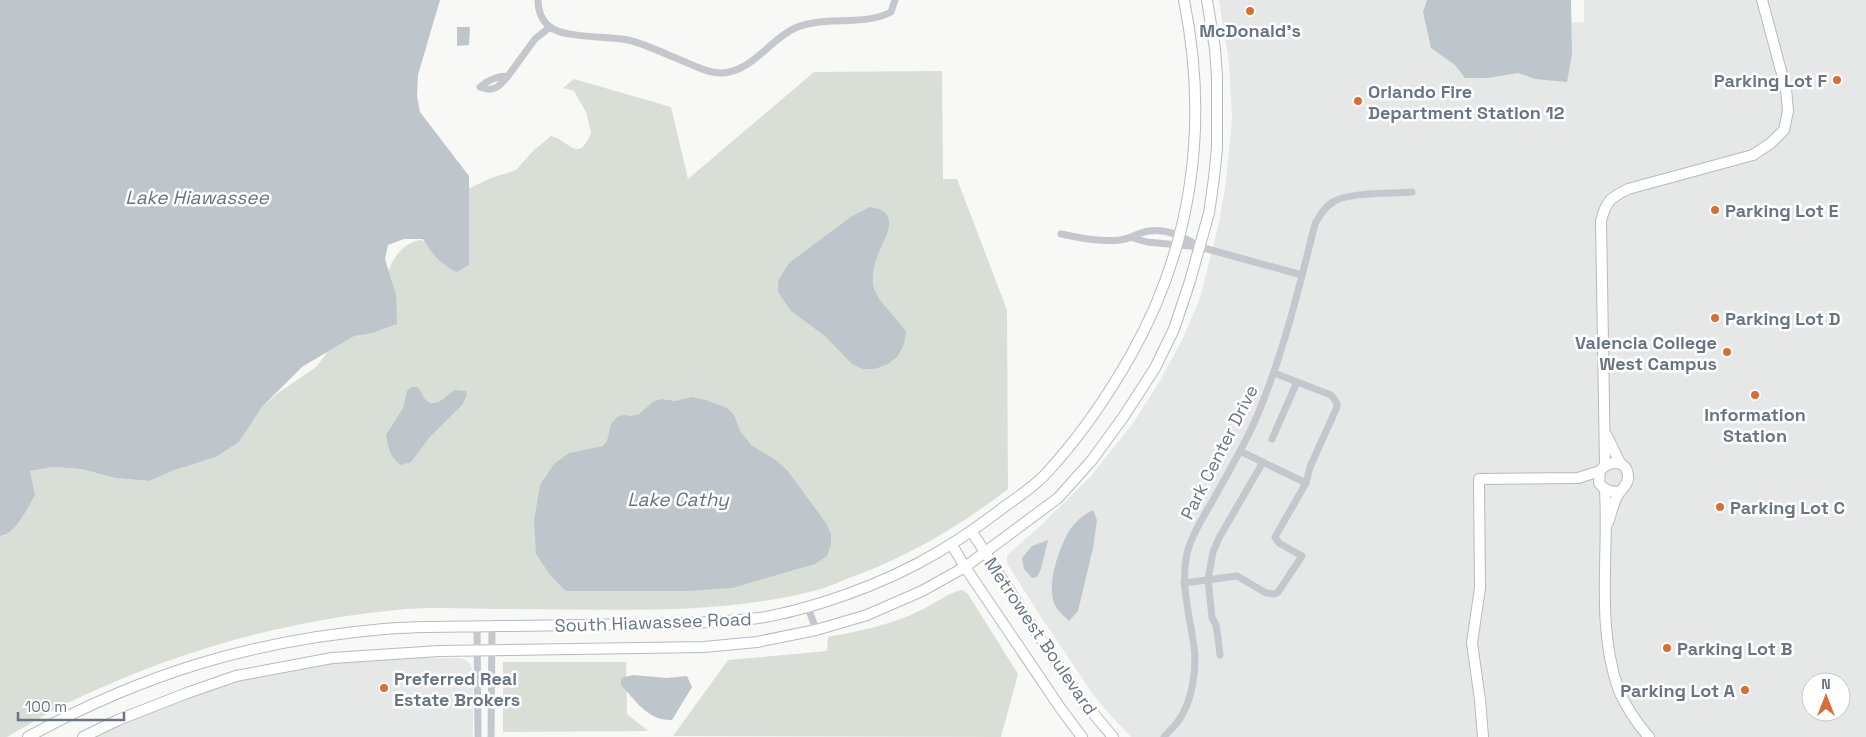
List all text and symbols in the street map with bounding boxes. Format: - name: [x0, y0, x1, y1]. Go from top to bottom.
- marker: McDonald's: [1244, 5, 1256, 17]
- place label: McDonald's: [1199, 19, 1301, 42]
- place label: Parking Lot F: [1714, 69, 1827, 92]
- marker: Parking Lot F: [1831, 74, 1843, 86]
- place label: Orlando Fire Department Station 12: [1368, 80, 1565, 124]
- marker: Orlando Fire Department Station 12: [1352, 95, 1364, 107]
- water label: Lake Hiawassee: [125, 185, 269, 210]
- place label: Parking Lot E: [1725, 199, 1839, 222]
- marker: Parking Lot E: [1709, 204, 1721, 216]
- place label: Parking Lot D: [1725, 307, 1841, 330]
- marker: Parking Lot D: [1709, 312, 1721, 324]
- place label: Valencia College West Campus: [1575, 331, 1717, 375]
- marker: Valencia College West Campus: [1721, 346, 1733, 358]
- street label: Park Center Drive: [1175, 381, 1263, 523]
- marker: Information Station: [1749, 389, 1761, 401]
- place label: Information Station: [1704, 403, 1806, 447]
- water label: Lake Cathy: [627, 487, 730, 512]
- place label: Parking Lot C: [1730, 496, 1845, 519]
- marker: Parking Lot C: [1714, 501, 1726, 513]
- street label: Metrowest Boulevard: [980, 553, 1102, 719]
- street label: South Hiawassee Road: [554, 607, 752, 637]
- place label: Parking Lot B: [1677, 637, 1793, 660]
- marker: Parking Lot B: [1661, 642, 1673, 654]
- place label: Preferred Real Estate Brokers: [394, 667, 520, 711]
- north arrow: [1801, 672, 1851, 722]
- text: N: [1821, 675, 1831, 693]
- place label: Parking Lot A: [1620, 679, 1736, 702]
- marker: Preferred Real Estate Brokers: [378, 682, 390, 694]
- marker: Parking Lot A: [1739, 684, 1751, 696]
- scale bar: [18, 690, 124, 722]
- text: 100 m: [25, 697, 67, 716]

